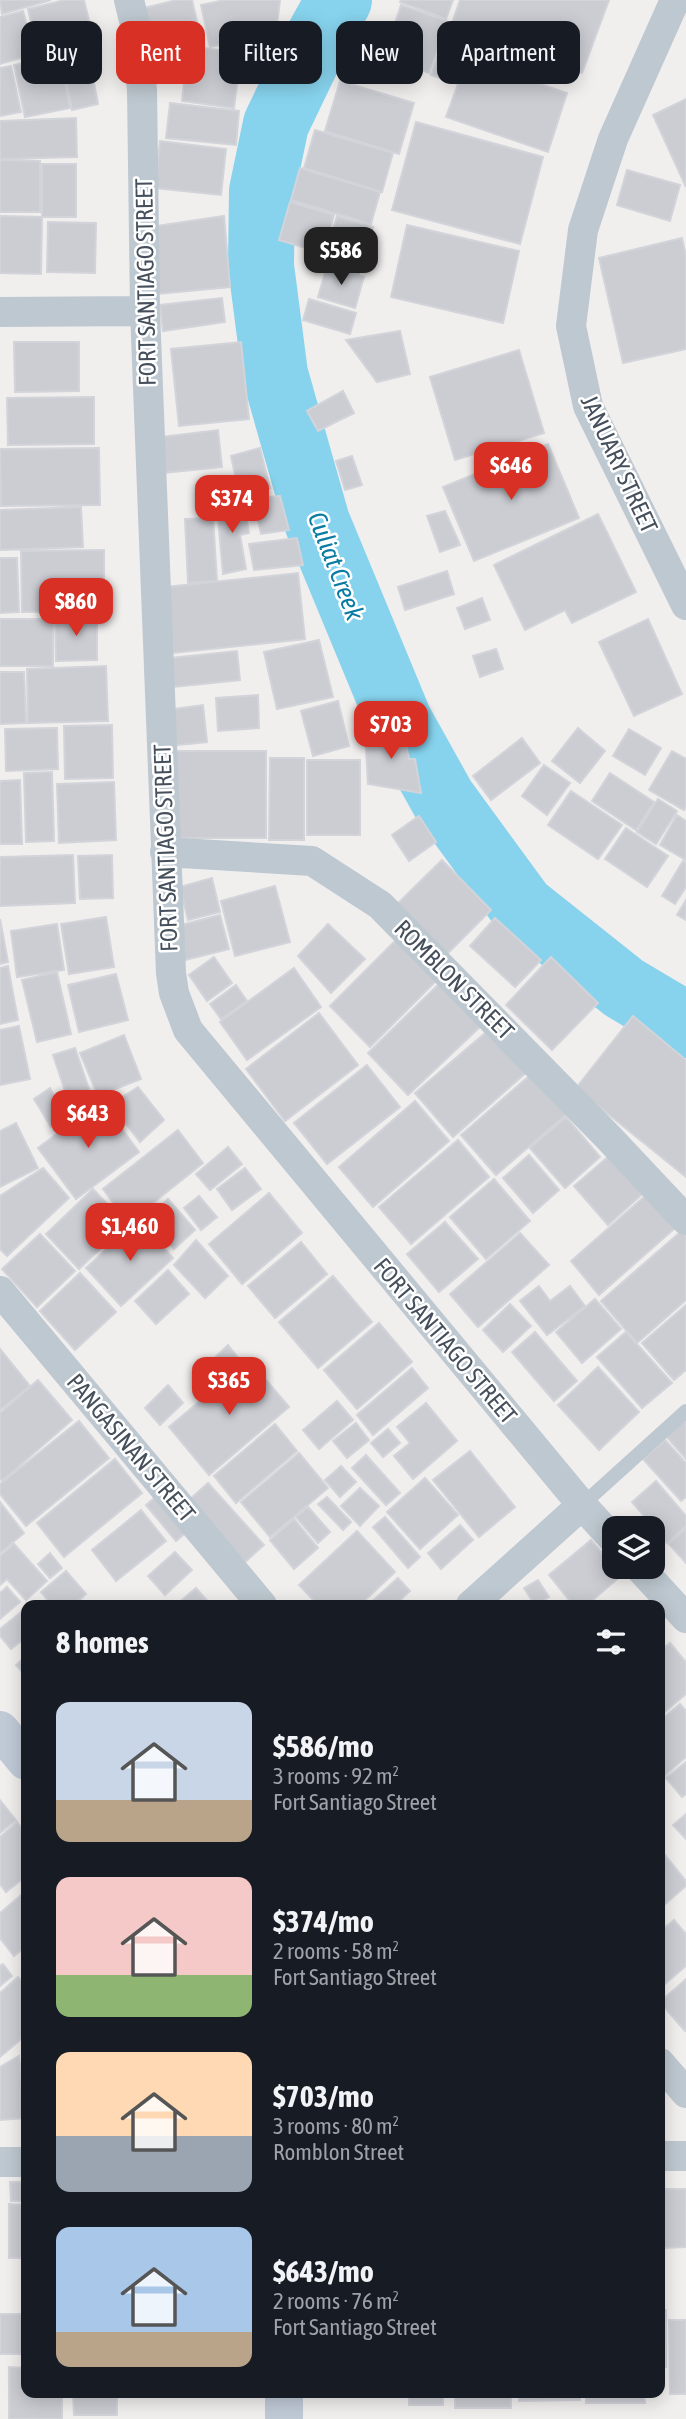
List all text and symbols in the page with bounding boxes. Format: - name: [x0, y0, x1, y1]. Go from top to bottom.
- chip: Buy: [21, 21, 102, 84]
- chip: Rent: [116, 21, 205, 84]
- chip: Filters: [219, 21, 322, 84]
- chip: New: [336, 21, 423, 84]
- chip: Apartment: [437, 21, 580, 84]
- street label: FORT SANTIAGO STREET: [130, 178, 161, 386]
- pin: $586: [300, 228, 382, 287]
- text: $586: [320, 237, 362, 263]
- street label: JANUARY STREET: [576, 391, 663, 537]
- pin: $646: [470, 442, 552, 502]
- text: $646: [490, 452, 532, 478]
- pin: $374: [191, 476, 273, 535]
- text: $374: [211, 485, 253, 511]
- water label: Culiat Creek: [302, 508, 371, 625]
- pin: $860: [35, 578, 117, 638]
- text: $860: [55, 588, 97, 614]
- pin: $703: [350, 702, 432, 761]
- text: $703: [370, 711, 412, 737]
- street label: FORT SANTIAGO STREET: [148, 743, 183, 952]
- street label: ROMBLON STREET: [389, 915, 520, 1045]
- pin: $643: [47, 1090, 129, 1150]
- text: $643: [67, 1100, 109, 1126]
- pin: $1,460: [73, 1204, 187, 1263]
- text: $1,460: [102, 1213, 159, 1239]
- street label: FORT SANTIAGO STREET: [368, 1252, 523, 1429]
- pin: $365: [188, 1358, 270, 1417]
- text: $365: [208, 1367, 250, 1393]
- street label: PANGASINAN STREET: [62, 1368, 201, 1527]
- map controls: [602, 1516, 665, 1579]
- button: layers: [602, 1516, 665, 1579]
- icon: filters: [592, 1623, 630, 1661]
- text: 8 homes: [56, 1625, 149, 1659]
- text: $586/mo: [273, 1729, 374, 1763]
- icon: home: [112, 1730, 196, 1814]
- text: 3 rooms · 92 m²: [273, 1763, 399, 1789]
- text: Fort Santiago Street: [273, 1789, 437, 1815]
- text: $374/mo: [273, 1904, 374, 1938]
- icon: home: [112, 1905, 196, 1989]
- text: 2 rooms · 58 m²: [273, 1938, 399, 1964]
- text: Fort Santiago Street: [273, 1964, 437, 1990]
- text: $703/mo: [273, 2079, 374, 2113]
- icon: home: [112, 2080, 196, 2164]
- text: 3 rooms · 80 m²: [273, 2113, 399, 2139]
- text: Romblon Street: [273, 2139, 404, 2165]
- text: $643/mo: [273, 2254, 374, 2288]
- icon: home: [112, 2255, 196, 2339]
- text: 2 rooms · 76 m²: [273, 2288, 399, 2314]
- text: Fort Santiago Street: [273, 2314, 437, 2340]

